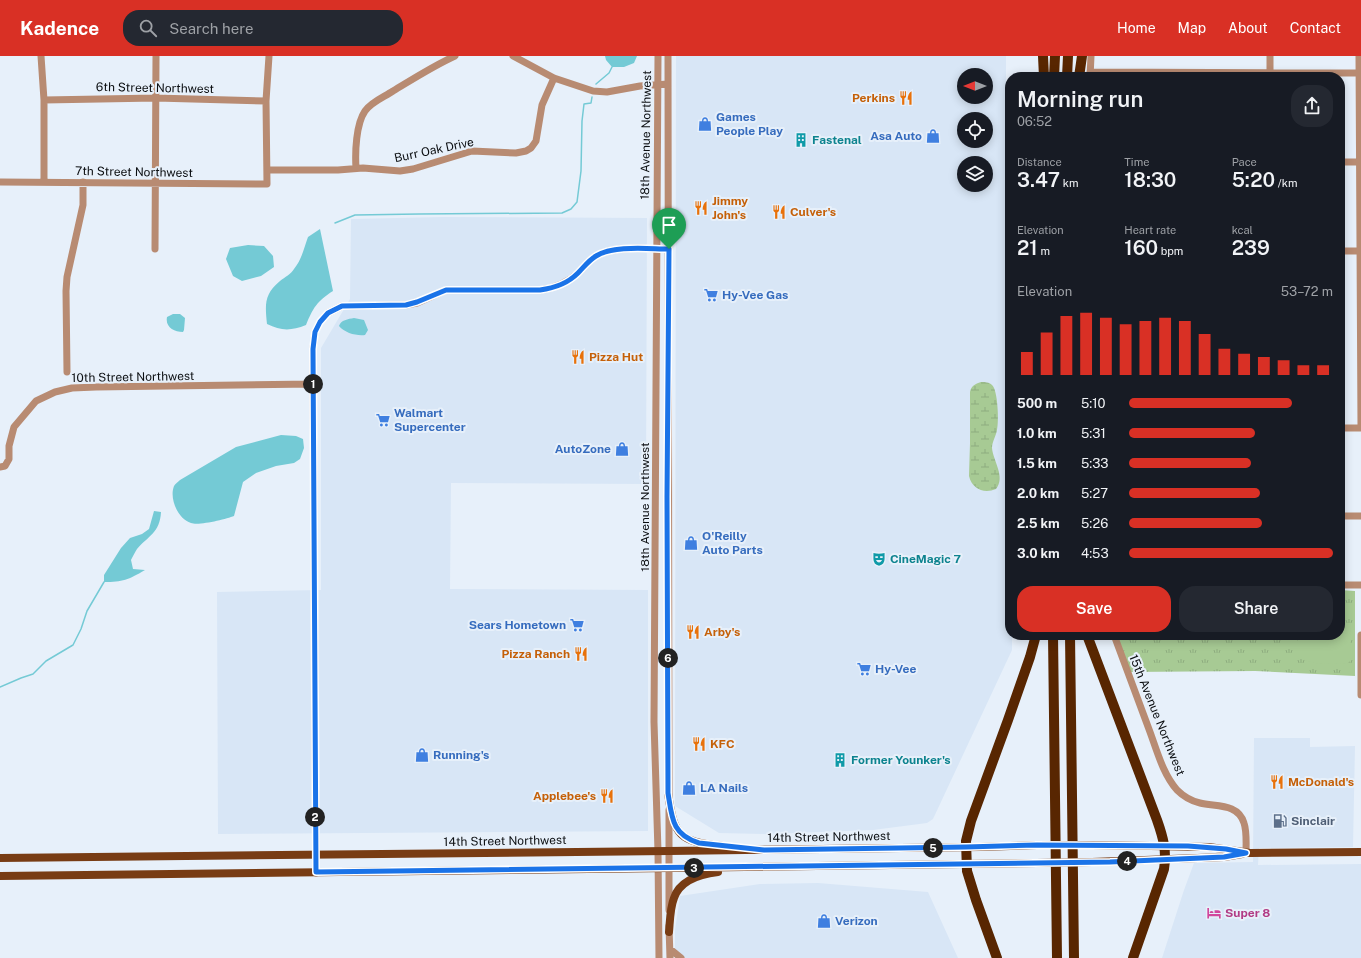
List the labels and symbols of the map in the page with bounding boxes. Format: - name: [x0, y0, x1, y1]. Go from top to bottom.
- north arrow: [957, 68, 993, 104]
- street label: 18th Avenue Northwest: [638, 70, 654, 200]
- street label: 6th Street Northwest: [96, 80, 215, 96]
- restaurant icon: Perkins: [898, 90, 914, 106]
- place label: Perkins: [852, 91, 895, 105]
- place label: Games People Play: [716, 110, 783, 138]
- shop icon: Games People Play: [697, 116, 713, 132]
- shop icon: Asa Auto: [925, 128, 941, 144]
- place label: Asa Auto: [870, 129, 922, 143]
- building icon: Fastenal: [793, 132, 809, 148]
- place label: Fastenal: [812, 133, 862, 147]
- street label: Burr Oak Drive: [393, 135, 475, 165]
- street label: 7th Street Northwest: [75, 164, 193, 180]
- place label: Jimmy John's: [712, 194, 748, 222]
- restaurant icon: Jimmy John's: [693, 200, 709, 216]
- restaurant icon: Culver's: [771, 204, 787, 220]
- place label: Culver's: [790, 205, 836, 219]
- pin: [652, 208, 686, 249]
- supermarket icon: Hy-Vee Gas: [703, 287, 719, 303]
- place label: Hy-Vee Gas: [722, 288, 788, 302]
- restaurant icon: Pizza Hut: [570, 349, 586, 365]
- place label: Pizza Hut: [589, 350, 643, 364]
- street label: 10th Street Northwest: [71, 369, 195, 385]
- pin: 1: [303, 374, 323, 394]
- place label: Walmart Supercenter: [394, 406, 466, 434]
- supermarket icon: Walmart Supercenter: [375, 412, 391, 428]
- shop icon: AutoZone: [614, 441, 630, 457]
- place label: AutoZone: [555, 442, 611, 456]
- street label: 18th Avenue Northwest: [638, 442, 652, 572]
- place label: O'Reilly Auto Parts: [702, 529, 763, 557]
- shop icon: O'Reilly Auto Parts: [683, 535, 699, 551]
- theatre icon: CineMagic 7: [871, 551, 887, 567]
- place label: CineMagic 7: [890, 552, 961, 566]
- supermarket icon: Sears Hometown: [569, 617, 585, 633]
- place label: Sears Hometown: [469, 618, 566, 632]
- restaurant icon: Arby's: [685, 624, 701, 640]
- place label: Arby's: [704, 625, 740, 639]
- restaurant icon: Pizza Ranch: [573, 646, 589, 662]
- place label: Pizza Ranch: [501, 647, 570, 661]
- pin: 6: [658, 648, 678, 668]
- street label: 15th Avenue Northwest: [1126, 652, 1188, 778]
- supermarket icon: Hy-Vee: [856, 661, 872, 677]
- place label: Hy-Vee: [875, 662, 917, 676]
- restaurant icon: KFC: [691, 736, 707, 752]
- place label: KFC: [710, 737, 735, 751]
- shop icon: Running's: [414, 747, 430, 763]
- place label: Running's: [433, 748, 489, 762]
- building icon: Former Younker's: [832, 752, 848, 768]
- place label: Former Younker's: [851, 753, 951, 767]
- restaurant icon: McDonald's: [1269, 774, 1285, 790]
- place label: McDonald's: [1288, 775, 1354, 789]
- shop icon: LA Nails: [681, 780, 697, 796]
- place label: LA Nails: [700, 781, 748, 795]
- restaurant icon: Applebee's: [599, 788, 615, 804]
- place label: Applebee's: [533, 789, 596, 803]
- pin: 2: [305, 807, 325, 827]
- fuel station icon: Sinclair: [1272, 813, 1288, 829]
- place label: Sinclair: [1291, 814, 1335, 828]
- street label: 14th Street Northwest: [767, 829, 891, 845]
- street label: 14th Street Northwest: [443, 833, 567, 849]
- pin: 5: [923, 838, 943, 858]
- pin: 4: [1117, 851, 1137, 871]
- pin: 3: [684, 858, 704, 878]
- hotel icon: Super 8: [1206, 905, 1222, 921]
- place label: Super 8: [1225, 906, 1270, 920]
- shop icon: Verizon: [816, 913, 832, 929]
- place label: Verizon: [835, 914, 878, 928]

